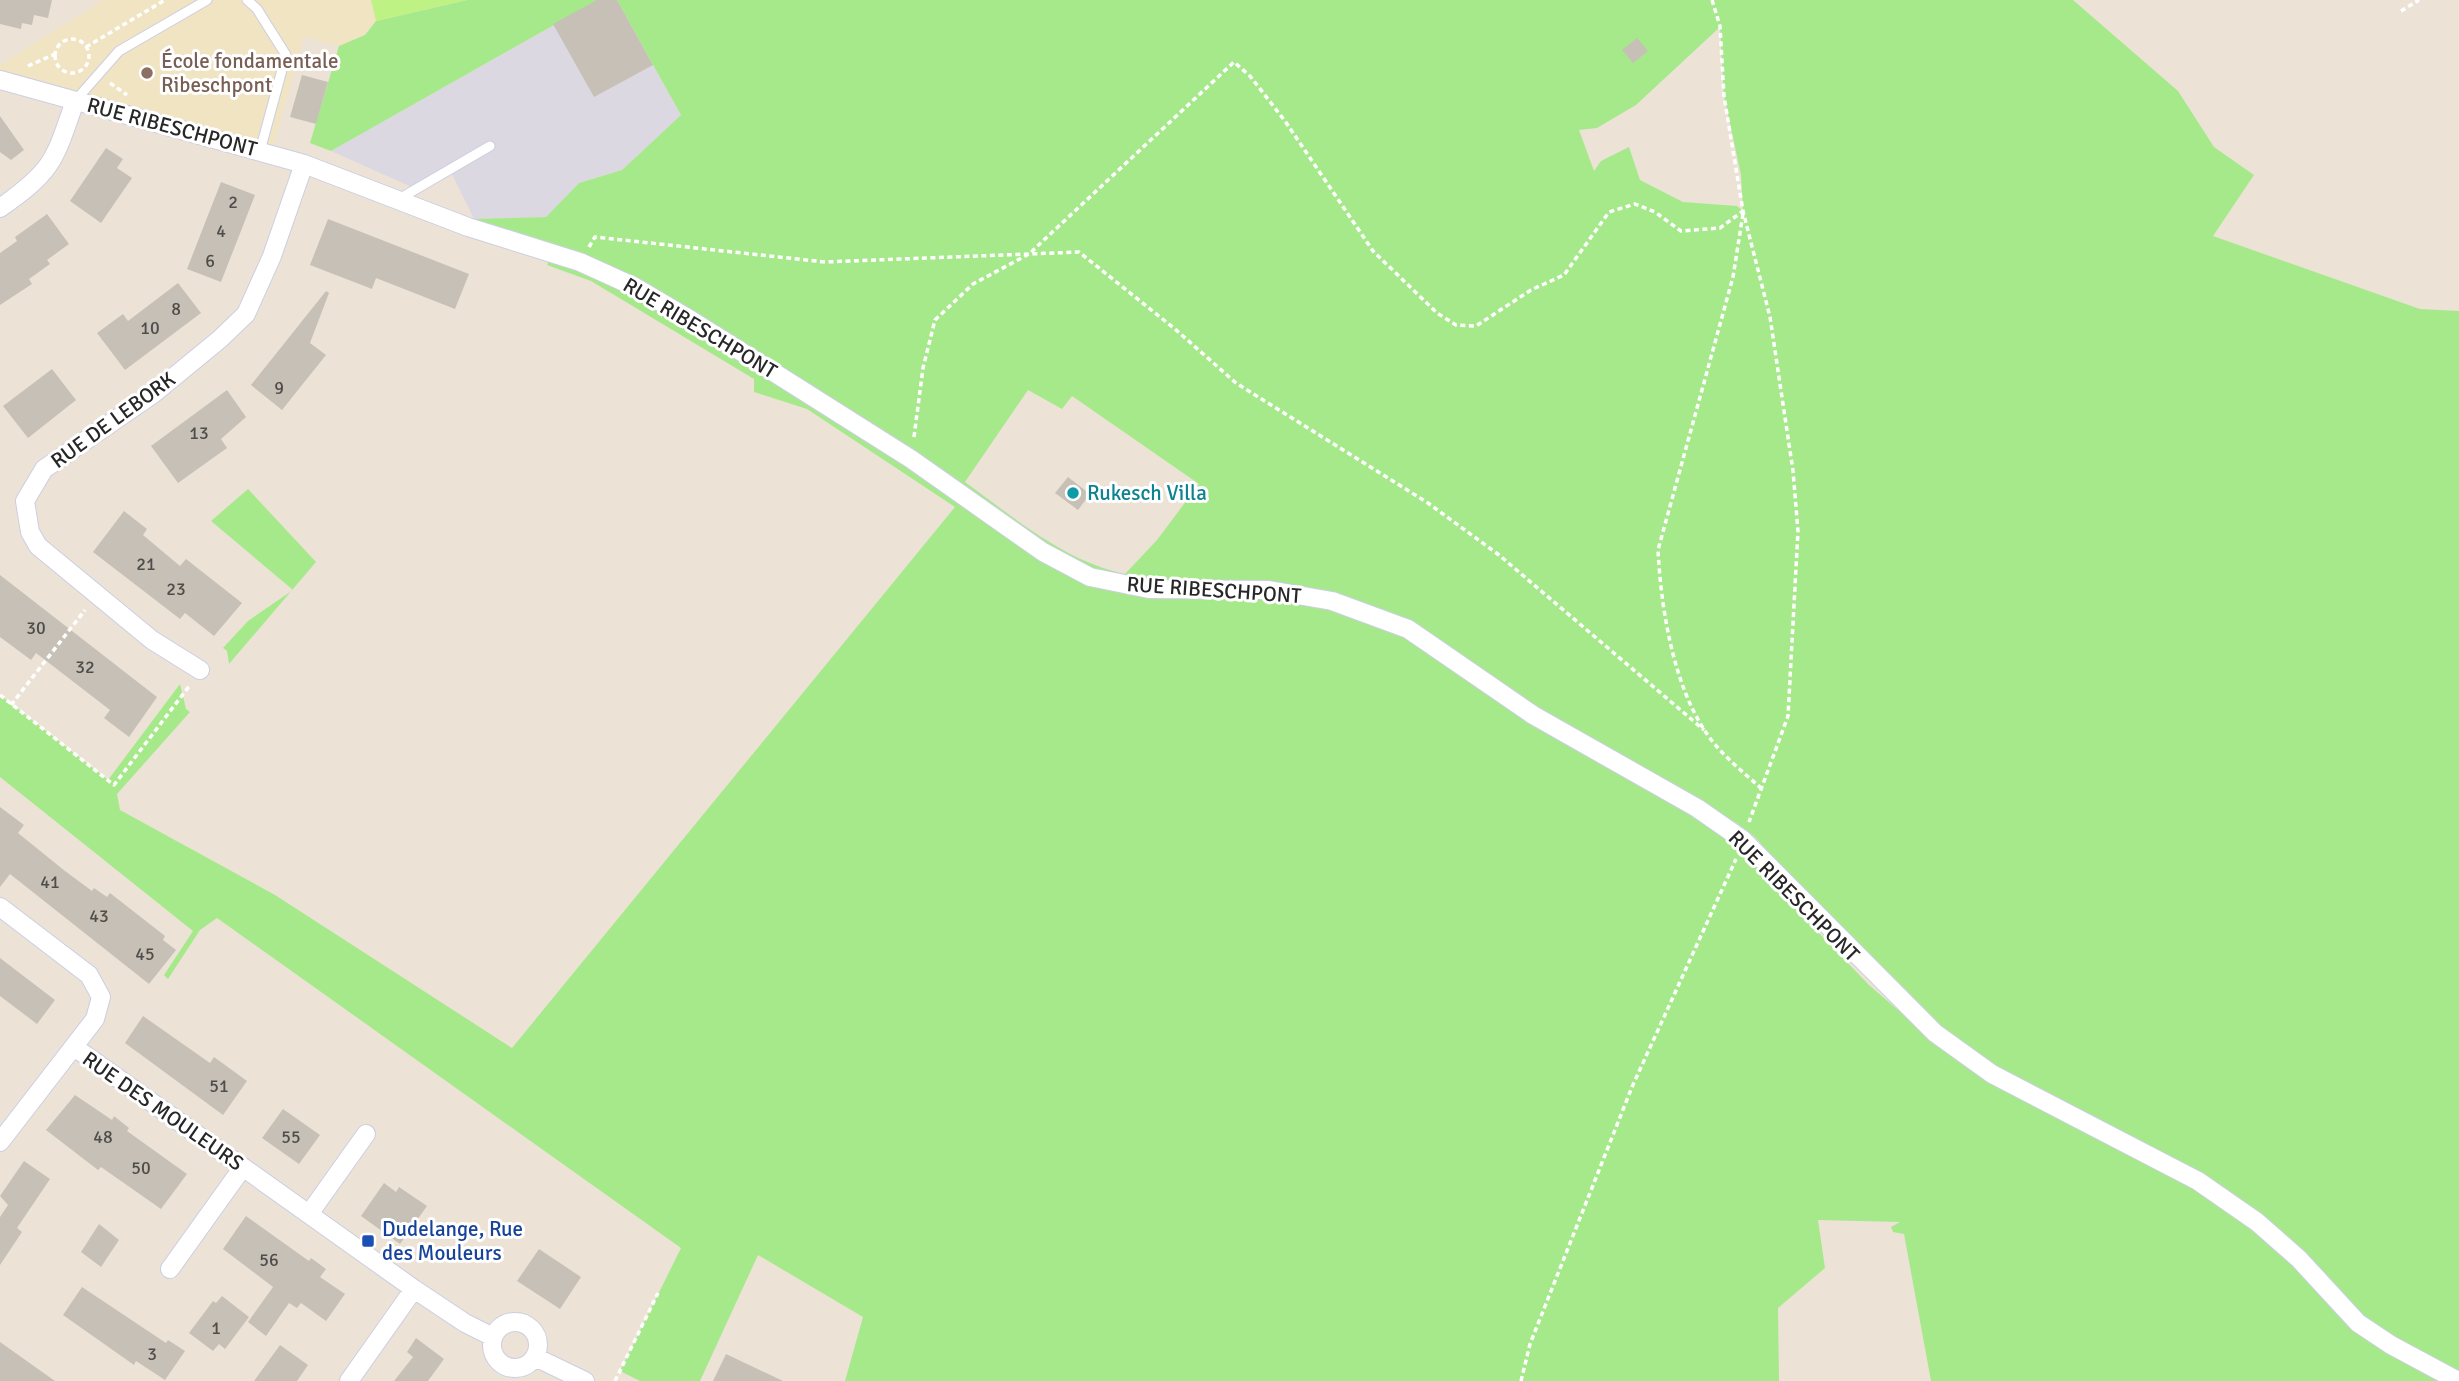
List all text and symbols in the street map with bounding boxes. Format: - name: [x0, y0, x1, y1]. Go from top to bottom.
- place label: École fondamentale Ribeschpont: [161, 48, 339, 98]
- marker: École fondamentale Ribeschpont: [139, 65, 155, 81]
- street label: RUE RIBESCHPONT: [84, 92, 261, 162]
- house number: 2: [228, 191, 238, 213]
- house number: 4: [216, 220, 226, 242]
- house number: 6: [205, 250, 215, 272]
- street label: RUE RIBESCHPONT: [618, 272, 782, 385]
- house number: 8: [171, 298, 181, 320]
- house number: 10: [140, 317, 160, 339]
- street label: RUE DE LEBORK: [46, 366, 181, 474]
- house number: 9: [274, 377, 284, 399]
- house number: 13: [189, 422, 209, 444]
- place label: Rukesch Villa: [1087, 480, 1207, 506]
- marker: Rukesch Villa: [1065, 485, 1081, 501]
- house number: 21: [136, 553, 156, 575]
- street label: RUE RIBESCHPONT: [1126, 571, 1303, 609]
- house number: 23: [166, 578, 186, 600]
- house number: 30: [26, 617, 46, 639]
- house number: 32: [75, 656, 95, 678]
- street label: RUE RIBESCHPONT: [1723, 825, 1866, 968]
- house number: 41: [40, 871, 60, 893]
- house number: 43: [89, 905, 109, 927]
- house number: 45: [135, 943, 155, 965]
- street label: RUE DES MOULEURS: [78, 1046, 248, 1176]
- house number: 51: [209, 1075, 229, 1097]
- house number: 48: [93, 1126, 113, 1148]
- house number: 55: [281, 1126, 301, 1148]
- house number: 50: [131, 1157, 151, 1179]
- place label: Dudelange, Rue des Mouleurs: [382, 1216, 523, 1266]
- marker: Dudelange, Rue des Mouleurs: [360, 1233, 376, 1249]
- house number: 56: [259, 1249, 279, 1271]
- house number: 1: [211, 1317, 221, 1339]
- house number: 3: [147, 1343, 157, 1365]

